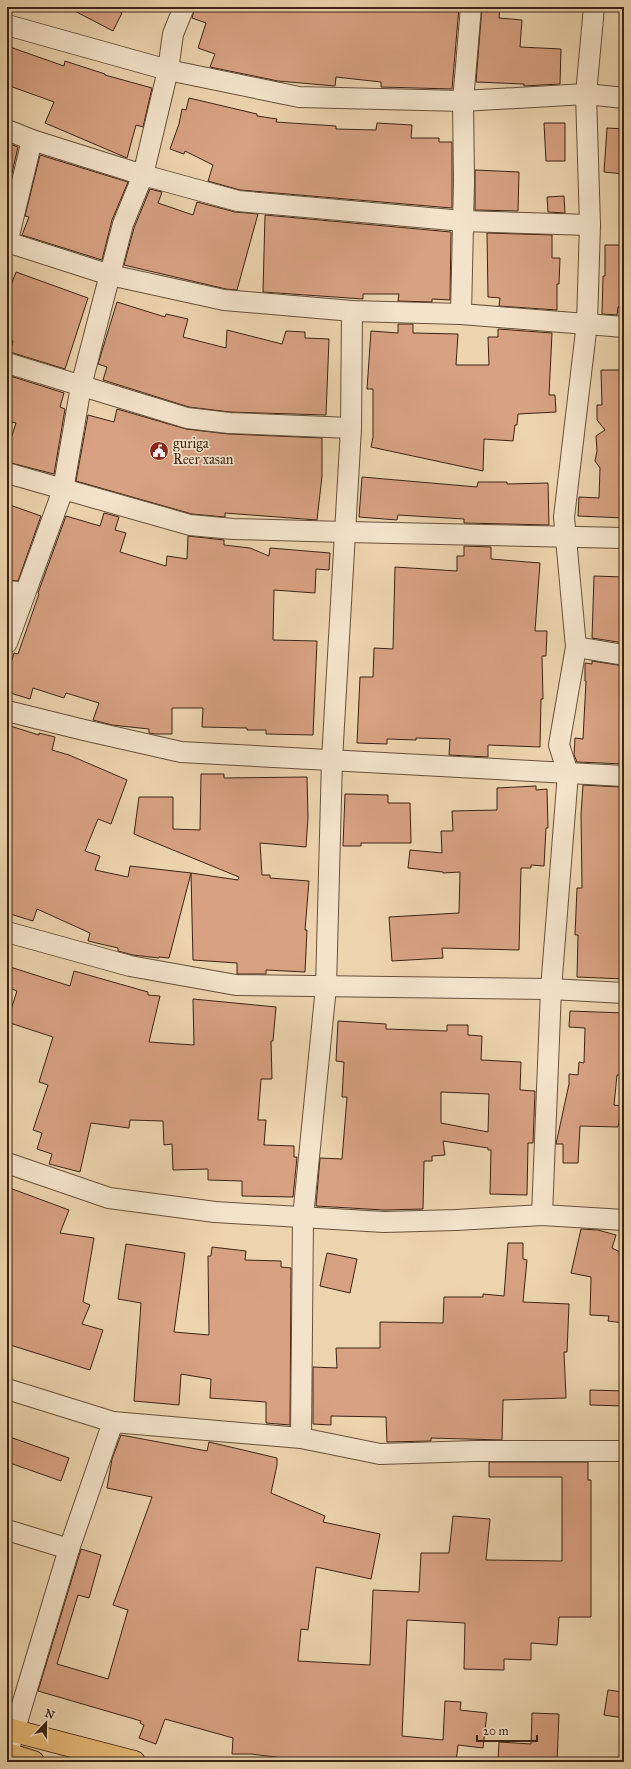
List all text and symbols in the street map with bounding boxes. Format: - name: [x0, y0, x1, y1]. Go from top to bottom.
- place label: guriga Reer xasan: [173, 435, 234, 468]
- public building icon: guriga Reer xasan: [148, 440, 170, 462]
- north arrow: [26, 1703, 66, 1743]
- text: N: [43, 1706, 57, 1722]
- scale bar: [477, 1717, 537, 1743]
- text: 20 m: [483, 1724, 509, 1738]

